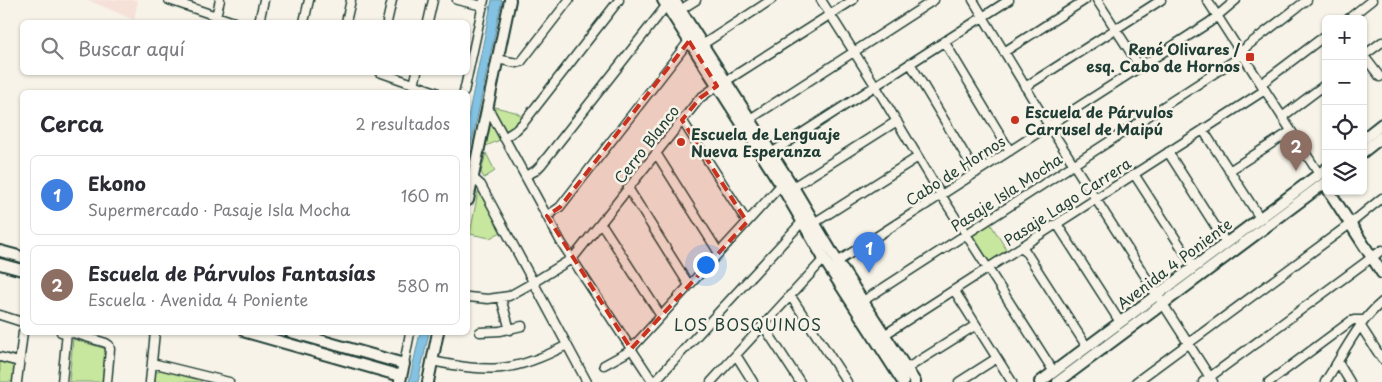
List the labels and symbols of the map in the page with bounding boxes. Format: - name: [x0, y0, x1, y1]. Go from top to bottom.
- place label: René Olivares / esq. Cabo de Hornos: [1086, 37, 1241, 77]
- marker: René Olivares / esq. Cabo de Hornos: [1244, 51, 1256, 63]
- street label: Cerro Blanco: [608, 100, 684, 188]
- place label: Escuela de Párvulos Carrusel de Maipú: [1025, 100, 1173, 140]
- marker: Escuela de Párvulos Carrusel de Maipú: [1009, 114, 1021, 126]
- place label: Escuela de Lenguaje Nueva Esperanza: [691, 122, 840, 162]
- street label: Cabo de Hornos: [901, 129, 1010, 211]
- pin: 2: [1280, 130, 1312, 171]
- marker: Escuela de Lenguaje Nueva Esperanza: [675, 136, 687, 148]
- street label: Pasaje Isla Mocha: [946, 147, 1067, 237]
- street label: Pasaje Lago Carrera: [999, 151, 1136, 251]
- street label: Avenida 4 Poniente: [1112, 212, 1236, 314]
- pin: 1: [853, 232, 885, 273]
- your location: [693, 252, 719, 278]
- district label: LOS BOSQUINOS: [674, 312, 822, 336]

